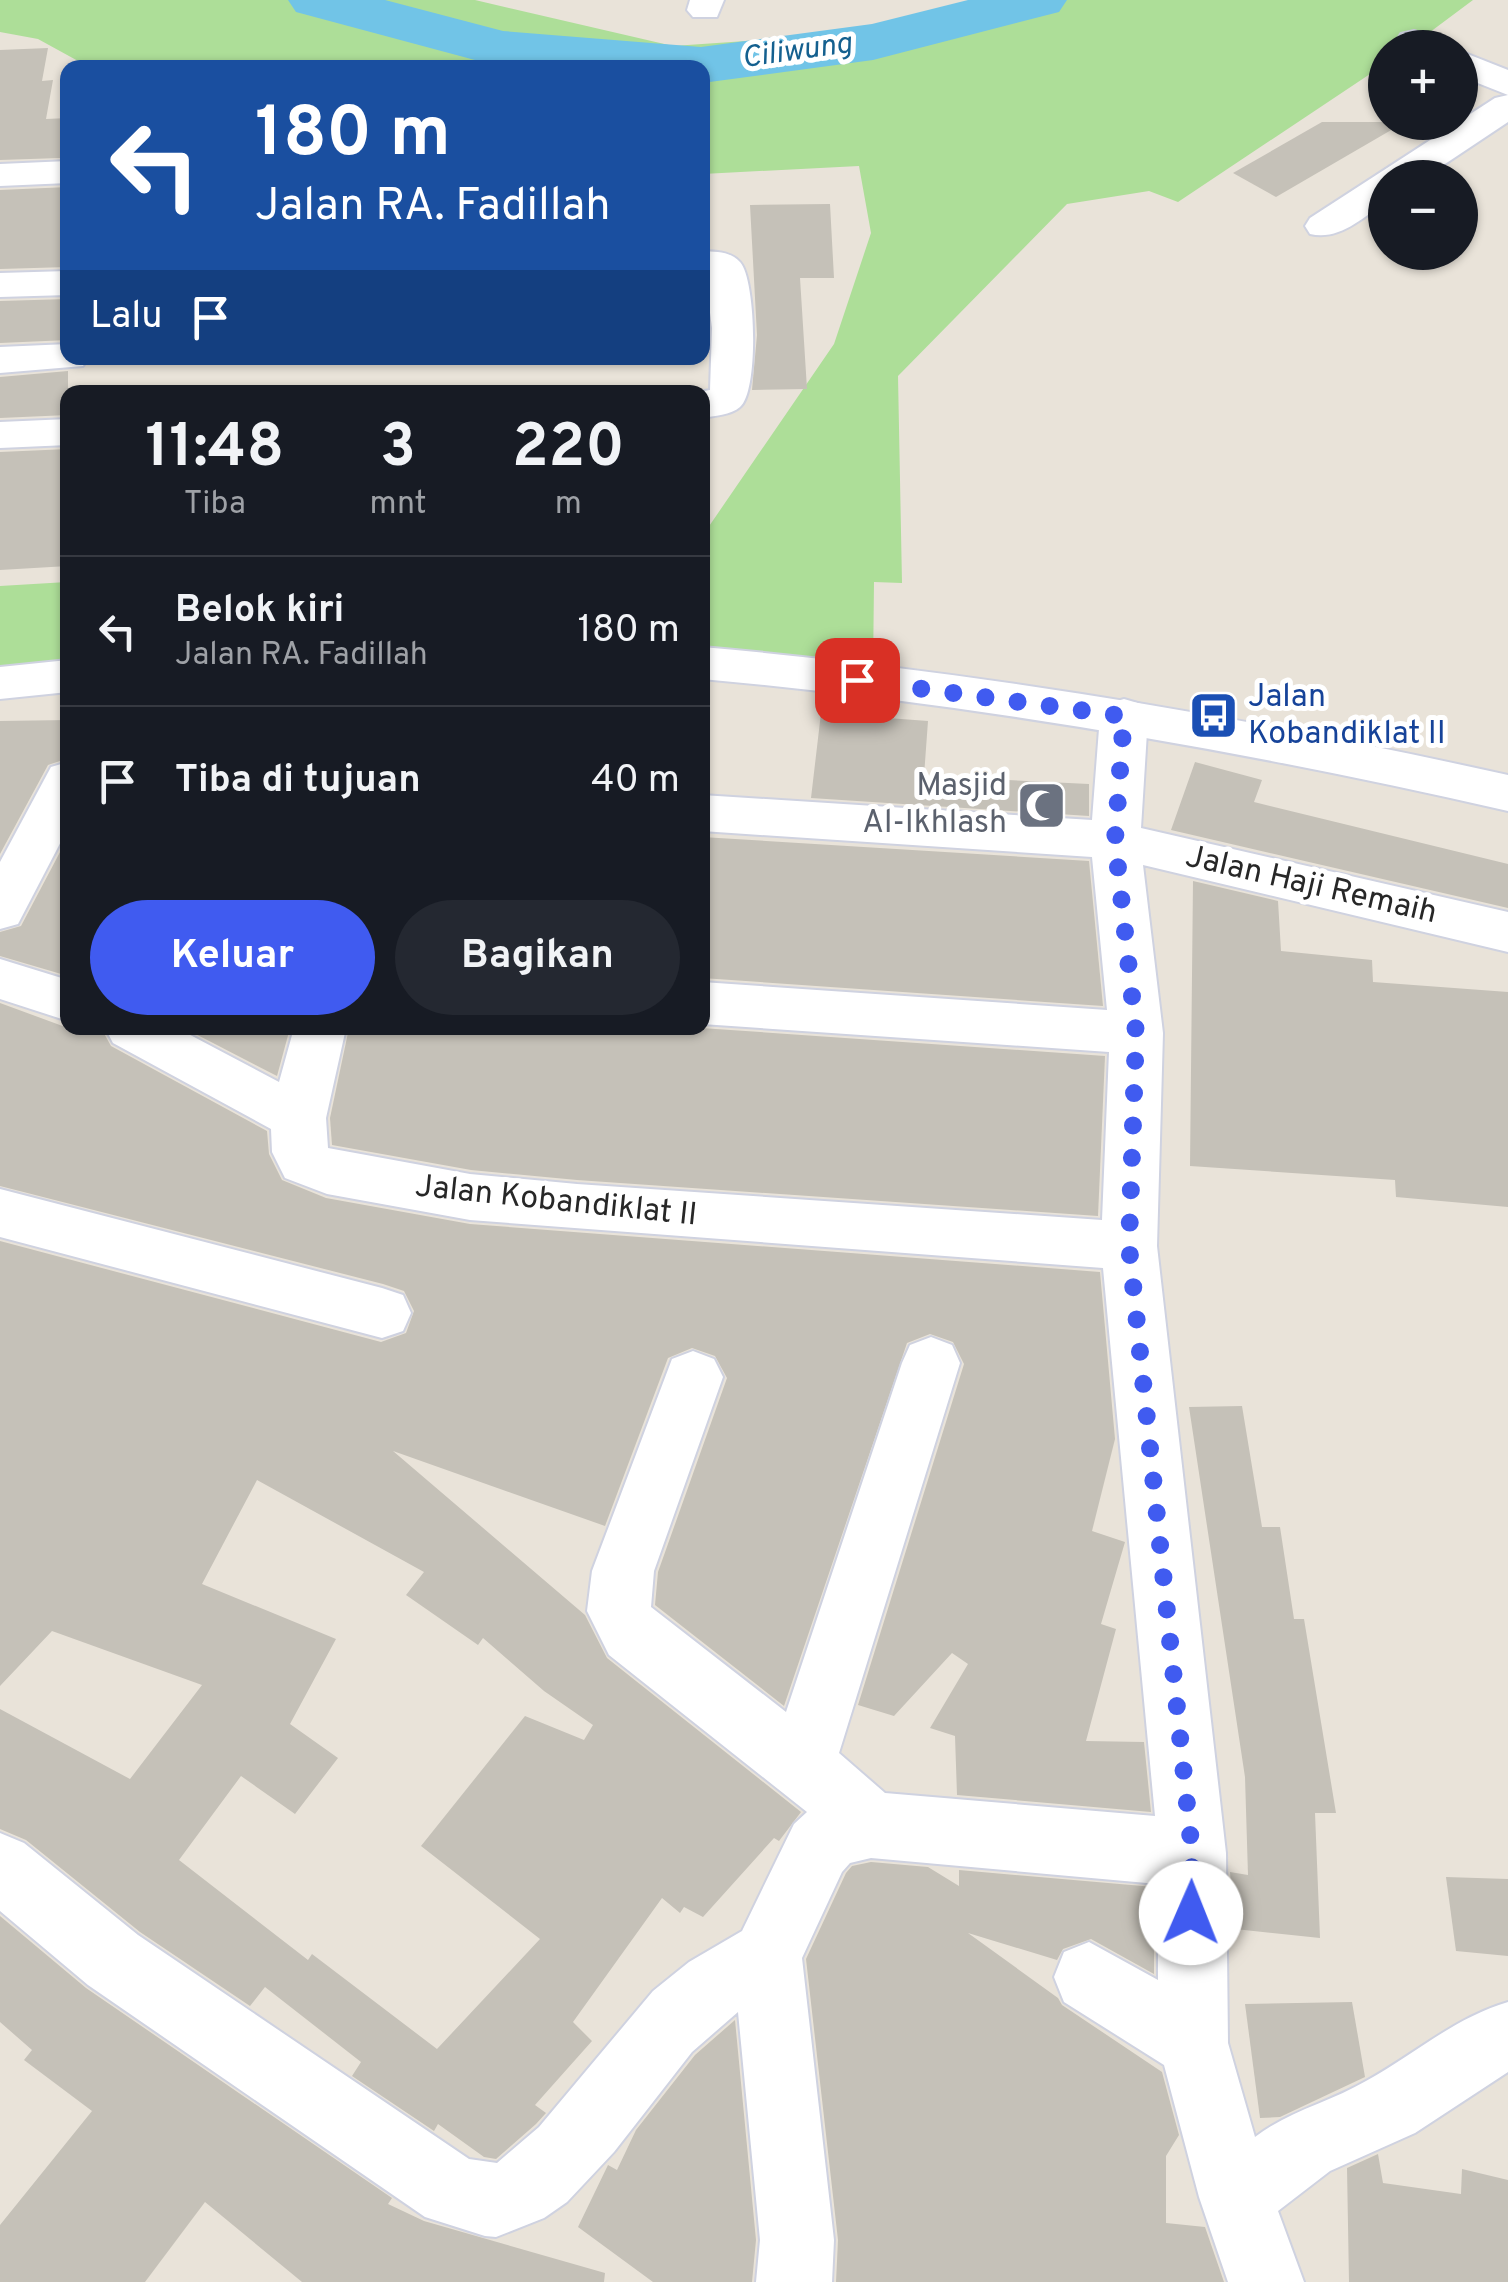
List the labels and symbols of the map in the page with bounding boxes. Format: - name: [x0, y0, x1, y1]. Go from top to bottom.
- water label: Ciliwung: [740, 26, 855, 78]
- pin: [815, 638, 900, 723]
- place label: Jalan Kobandiklat II: [1248, 678, 1446, 755]
- bus stop icon: Jalan Kobandiklat II: [1187, 690, 1239, 742]
- place label: Masjid Al-Ikhlash: [862, 767, 1007, 844]
- mosque icon: Masjid Al-Ikhlash: [1016, 779, 1068, 831]
- street label: Jalan Haji Remaih: [1181, 838, 1441, 934]
- street label: Jalan Kobandiklat II: [413, 1167, 699, 1237]
- position arrow: [1139, 1861, 1243, 1965]

